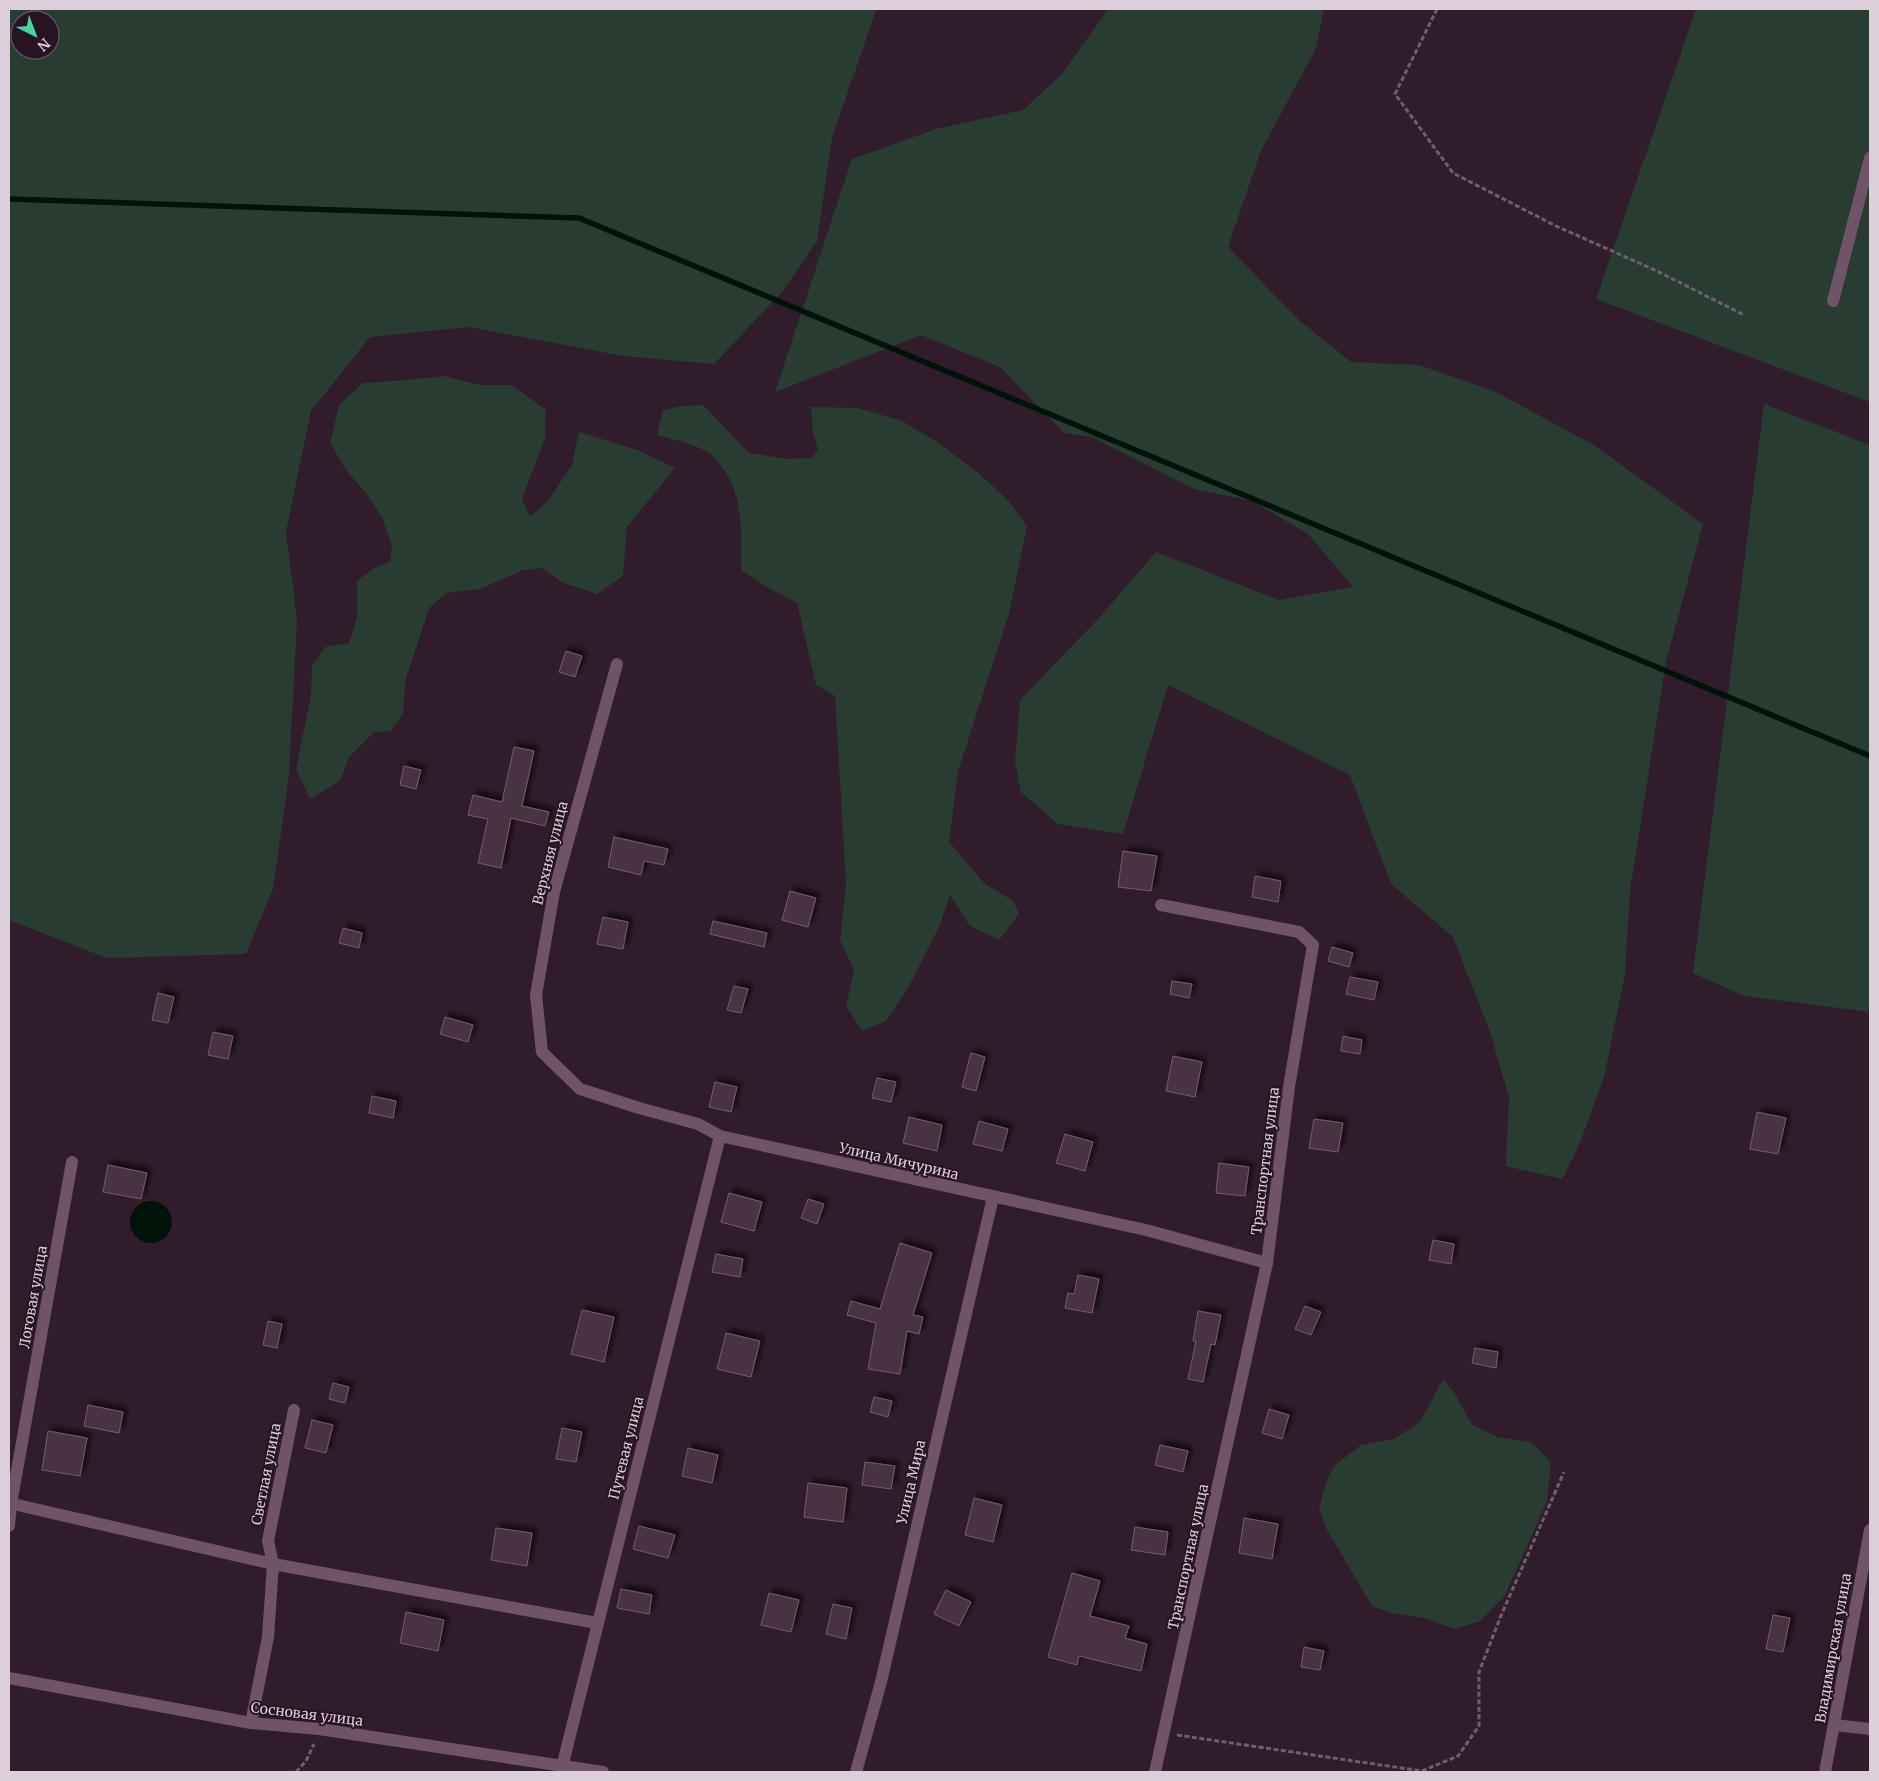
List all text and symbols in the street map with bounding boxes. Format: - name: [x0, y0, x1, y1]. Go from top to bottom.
- north arrow: [10, 10, 60, 60]
- text: N: [34, 34, 54, 55]
- street label: Верхняя улица: [528, 799, 572, 907]
- street label: Транспортная улица: [1247, 1086, 1283, 1236]
- street label: Улица Мичурина: [836, 1138, 961, 1184]
- street label: Логовая улица: [15, 1244, 51, 1350]
- street label: Путевая улица: [604, 1394, 648, 1501]
- street label: Светлая улица: [247, 1421, 285, 1527]
- street label: Улица Мира: [892, 1438, 930, 1527]
- street label: Транспортная улица: [1164, 1482, 1212, 1632]
- street label: Владимирская улица: [1811, 1571, 1855, 1724]
- street label: Сосновая улица: [250, 1698, 365, 1730]

